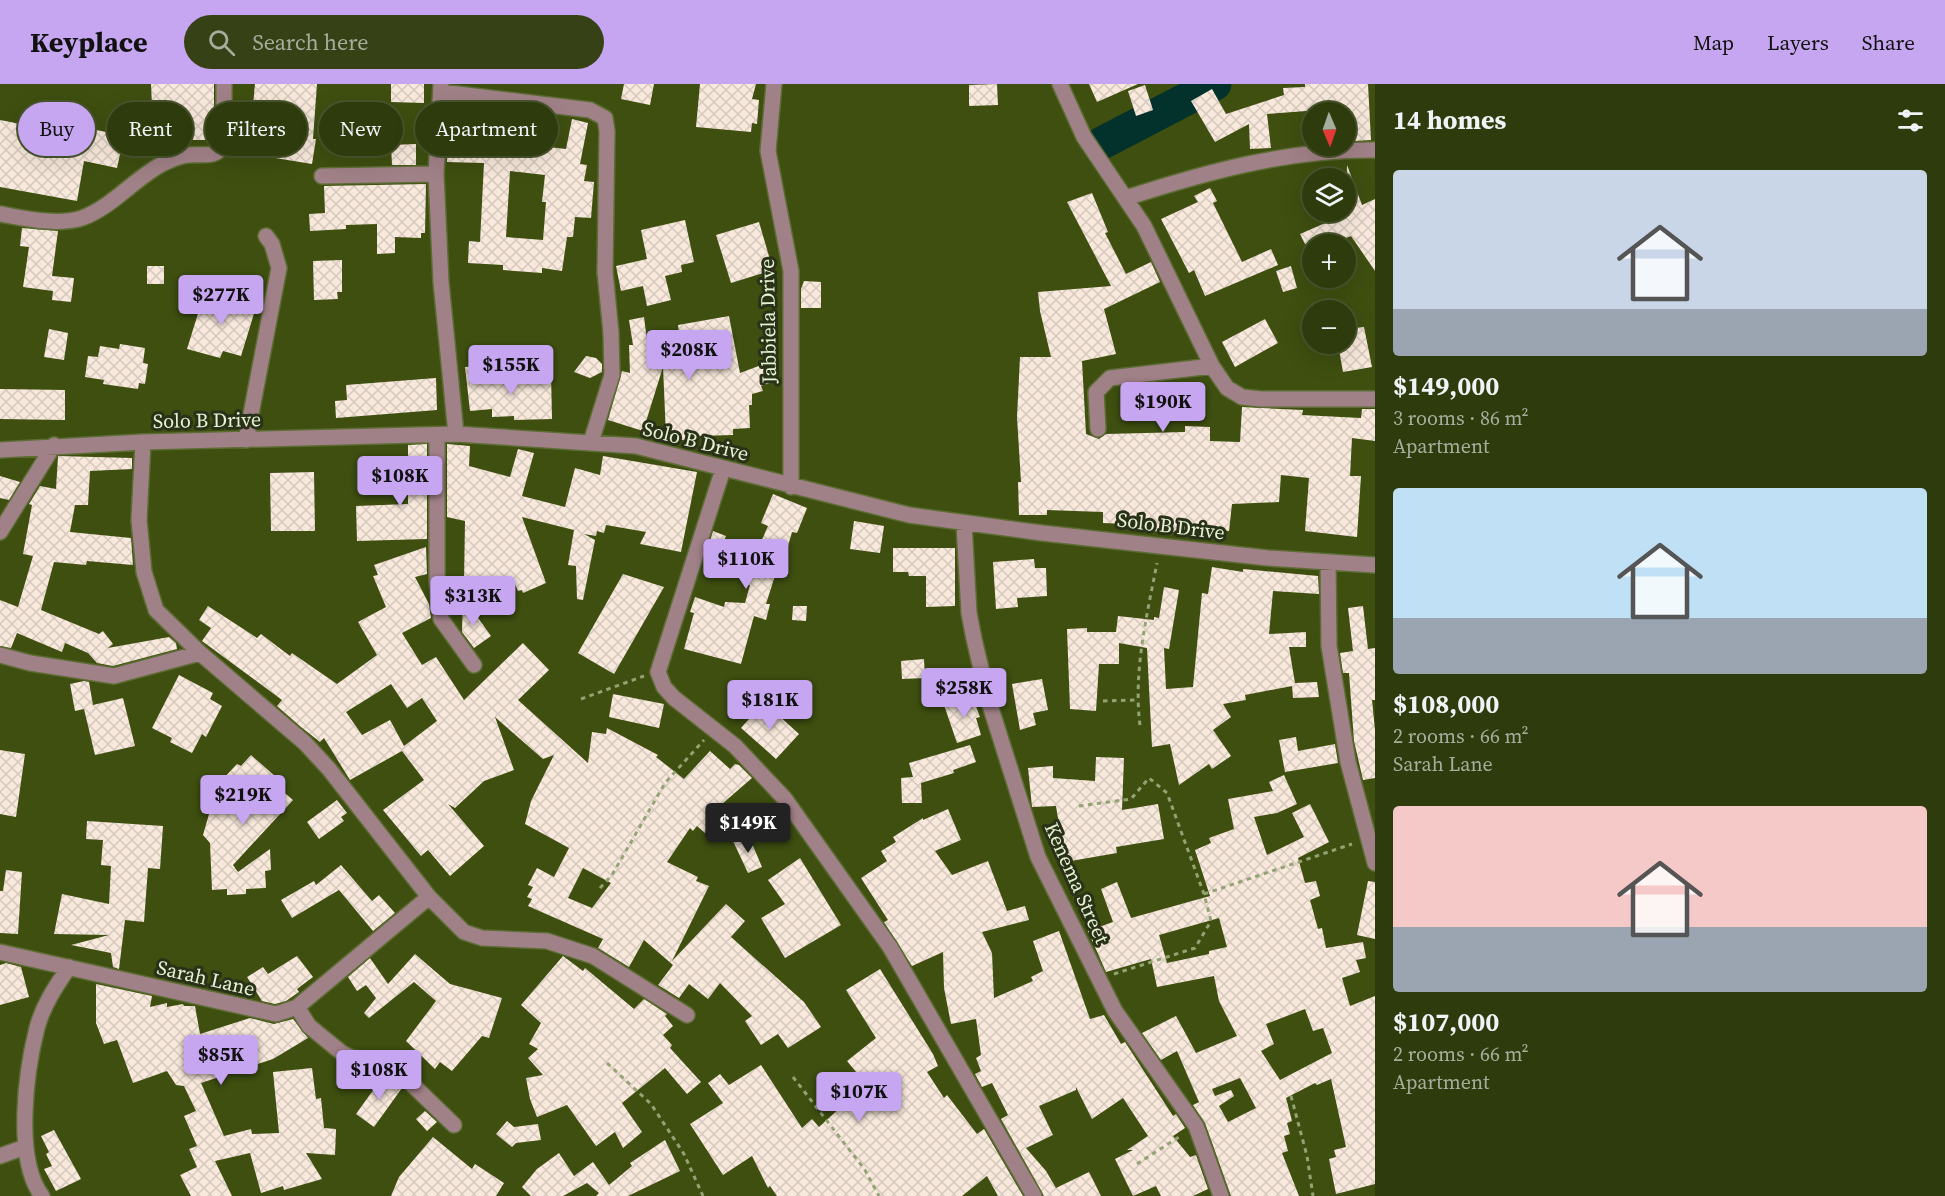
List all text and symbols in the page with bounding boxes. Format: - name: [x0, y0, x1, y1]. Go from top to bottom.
- search box: [184, 15, 604, 69]
- text: Keyplace: [30, 23, 148, 61]
- icon: search: [205, 26, 238, 59]
- text: Search here: [253, 27, 369, 57]
- text: Map: [1693, 28, 1734, 57]
- text: Layers: [1767, 28, 1829, 57]
- text: Share: [1862, 28, 1915, 57]
- chip: Buy: [18, 102, 95, 156]
- chip: Rent: [107, 102, 193, 156]
- chip: Filters: [205, 102, 307, 156]
- chip: New: [319, 102, 403, 156]
- chip: Apartment: [415, 102, 558, 156]
- north arrow: [1302, 102, 1356, 156]
- map controls: [1302, 102, 1356, 354]
- text: 14 homes: [1393, 102, 1506, 138]
- icon: filters: [1894, 104, 1927, 137]
- button: layers: [1302, 168, 1356, 222]
- icon: home: [1606, 209, 1714, 317]
- button: +: [1302, 234, 1356, 288]
- street label: Jabbiela Drive: [753, 258, 783, 385]
- pin: $277K: [179, 275, 263, 326]
- text: $277K: [192, 280, 250, 308]
- button: −: [1302, 300, 1356, 354]
- pin: $208K: [647, 330, 731, 381]
- text: $208K: [660, 335, 718, 363]
- pin: $155K: [469, 345, 553, 396]
- text: $155K: [482, 350, 540, 378]
- text: $149,000: [1393, 368, 1499, 404]
- pin: $190K: [1121, 382, 1205, 433]
- text: $190K: [1134, 387, 1192, 415]
- text: 3 rooms · 86 m²: [1393, 404, 1529, 432]
- street label: Solo B Drive: [153, 405, 261, 435]
- street label: Solo B Drive: [640, 414, 752, 468]
- text: Apartment: [1393, 432, 1490, 460]
- pin: $108K: [358, 456, 442, 507]
- text: $108K: [371, 461, 429, 489]
- street label: Solo B Drive: [1116, 506, 1226, 546]
- icon: home: [1606, 527, 1714, 635]
- pin: $110K: [704, 539, 788, 590]
- text: $110K: [717, 544, 775, 572]
- pin: $313K: [431, 576, 515, 627]
- text: $313K: [444, 581, 502, 609]
- pin: $258K: [922, 668, 1006, 719]
- text: $258K: [935, 673, 993, 701]
- pin: $181K: [728, 680, 812, 731]
- text: $181K: [741, 685, 799, 713]
- text: $108,000: [1393, 686, 1499, 722]
- text: 2 rooms · 66 m²: [1393, 722, 1529, 750]
- text: Sarah Lane: [1393, 750, 1493, 778]
- pin: $219K: [201, 775, 285, 826]
- text: $219K: [214, 780, 272, 808]
- pin: $149K: [706, 803, 790, 854]
- text: $149K: [719, 808, 777, 836]
- street label: Kenema Street: [1038, 818, 1116, 949]
- icon: home: [1606, 845, 1714, 953]
- street label: Sarah Lane: [154, 953, 258, 1003]
- text: $107,000: [1393, 1004, 1499, 1040]
- pin: $85K: [185, 1035, 257, 1086]
- text: $85K: [198, 1040, 244, 1068]
- text: 2 rooms · 66 m²: [1393, 1040, 1529, 1068]
- pin: $108K: [337, 1050, 421, 1101]
- text: $108K: [350, 1055, 408, 1083]
- text: Apartment: [1393, 1068, 1490, 1096]
- pin: $107K: [817, 1072, 901, 1123]
- text: $107K: [830, 1077, 888, 1105]

